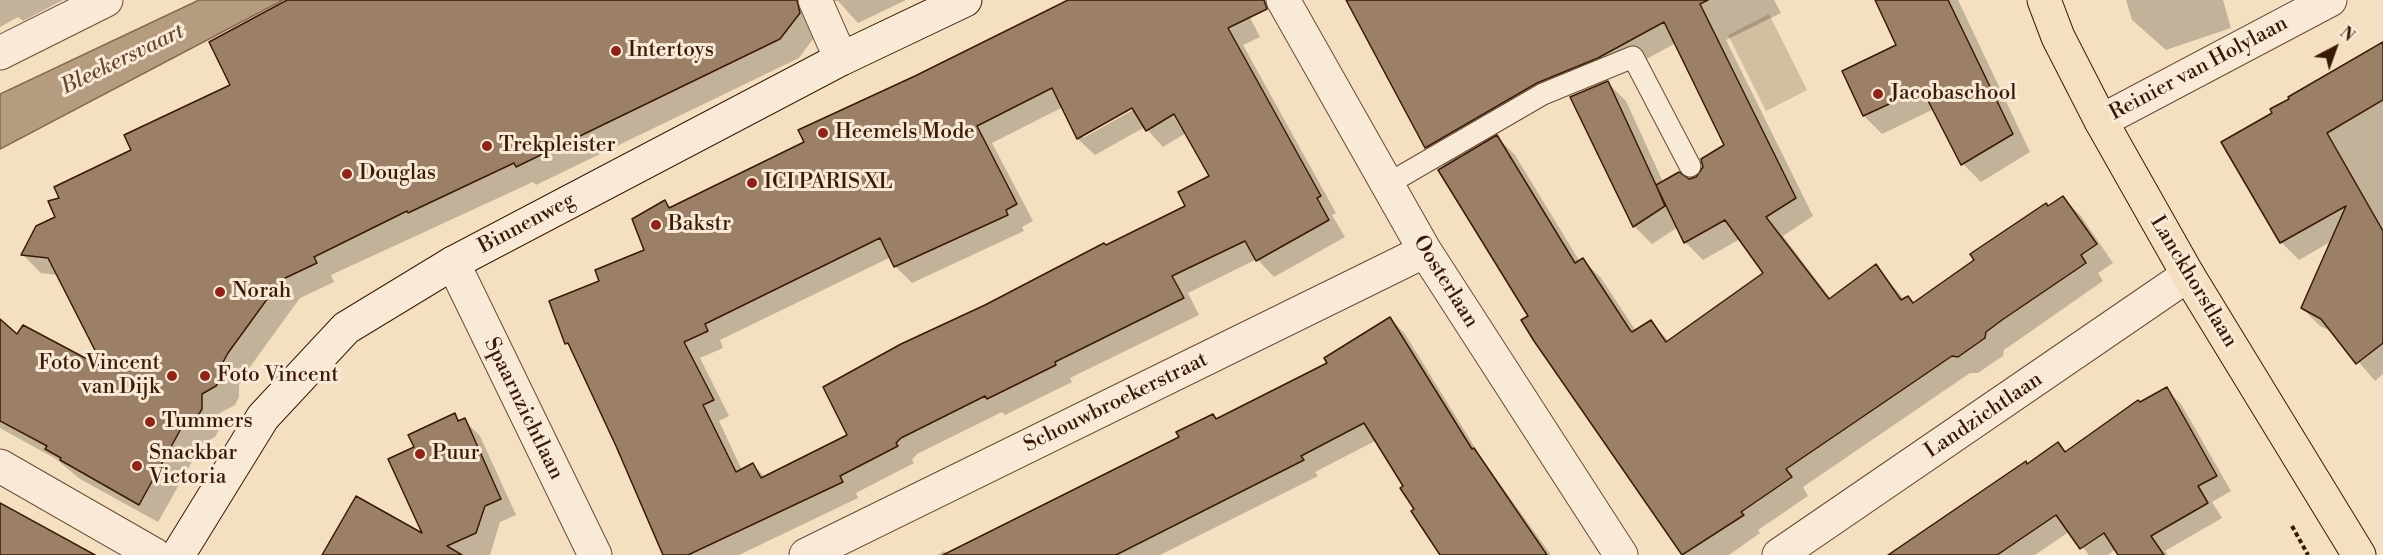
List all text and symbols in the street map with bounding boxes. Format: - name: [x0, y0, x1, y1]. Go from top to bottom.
- street label: Reinier van Holylaan: [2106, 11, 2292, 127]
- north arrow: [2305, 18, 2365, 78]
- water label: Bleekersvaart: [57, 19, 189, 101]
- text: N: [2335, 23, 2358, 46]
- place label: Intertoys: [628, 38, 714, 64]
- marker: Intertoys: [609, 44, 623, 58]
- place label: Jacobaschool: [1890, 81, 2017, 107]
- marker: Jacobaschool: [1871, 87, 1885, 101]
- place label: Heemels Mode: [835, 120, 975, 146]
- marker: Heemels Mode: [816, 126, 830, 140]
- place label: Trekpleister: [499, 133, 616, 159]
- marker: Trekpleister: [480, 139, 494, 153]
- place label: Douglas: [359, 161, 436, 187]
- marker: Douglas: [340, 167, 354, 181]
- place label: ICI PARIS XL: [764, 170, 892, 196]
- marker: ICI PARIS XL: [745, 176, 759, 190]
- street label: Binnenweg: [474, 188, 580, 260]
- place label: Bakstr: [668, 212, 731, 238]
- street label: Lanckhorstlaan: [2144, 212, 2242, 352]
- marker: Bakstr: [649, 218, 663, 232]
- street label: Oosterlaan: [1407, 231, 1483, 333]
- place label: Norah: [232, 279, 291, 305]
- marker: Norah: [213, 285, 227, 299]
- street label: Spaarnzichtlaan: [478, 334, 568, 484]
- street label: Schouwbroekerstraat: [1020, 348, 1212, 458]
- place label: Foto Vincent van Dijk: [38, 351, 160, 401]
- place label: Foto Vincent: [217, 363, 339, 389]
- street label: Landzichtlaan: [1920, 367, 2048, 465]
- marker: Foto Vincent van Dijk: [165, 369, 179, 383]
- marker: Foto Vincent: [198, 369, 212, 383]
- place label: Tummers: [162, 409, 253, 435]
- marker: Tummers: [143, 415, 157, 429]
- place label: Snackbar Victoria: [149, 441, 237, 491]
- place label: Puur: [432, 441, 480, 467]
- marker: Puur: [413, 447, 427, 461]
- marker: Snackbar Victoria: [130, 459, 144, 473]

